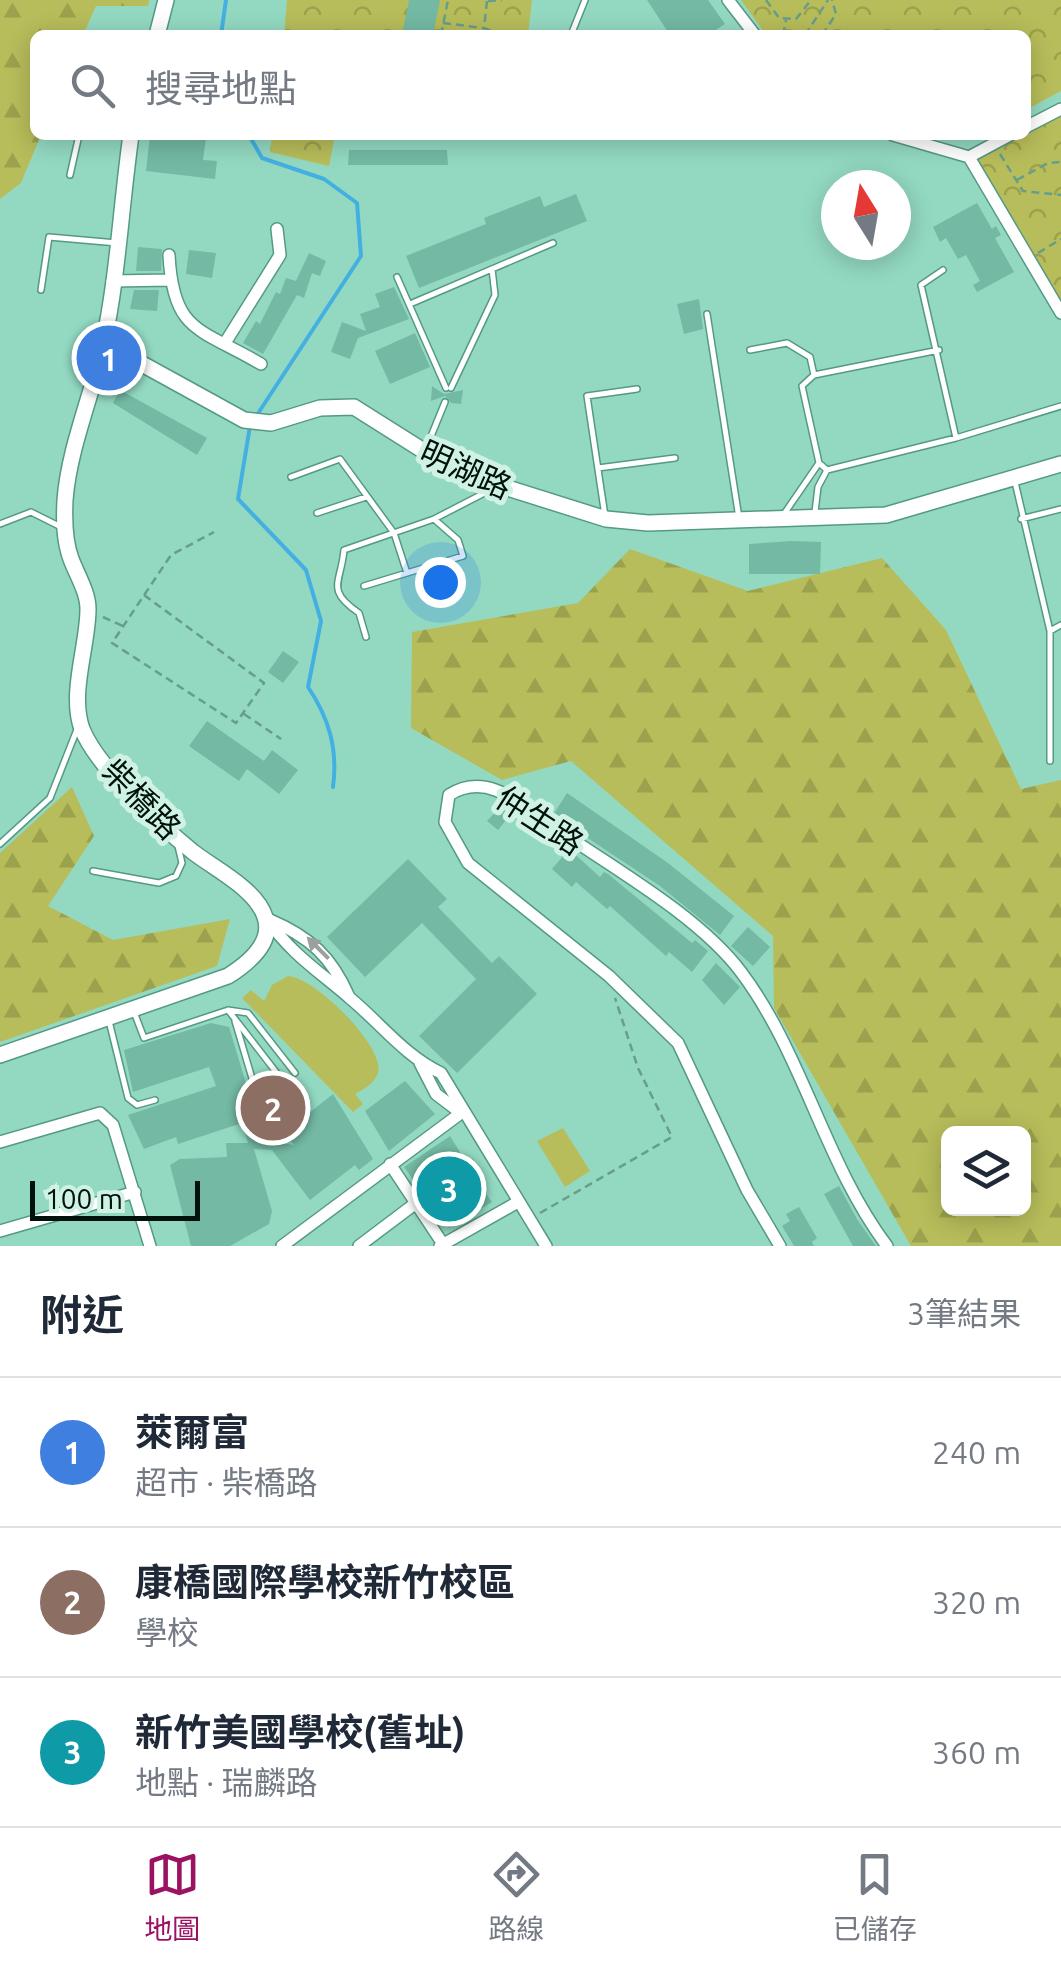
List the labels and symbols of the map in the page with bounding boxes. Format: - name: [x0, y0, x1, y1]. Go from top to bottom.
- north arrow: [821, 170, 911, 260]
- pin: 1: [76, 320, 142, 396]
- street label: 明湖路: [415, 433, 517, 505]
- your location: [415, 557, 466, 608]
- street label: 柴橋路: [96, 752, 188, 846]
- street label: 仲生路: [490, 779, 590, 861]
- one-way arrow: [306, 937, 330, 960]
- pin: 2: [240, 1070, 306, 1146]
- pin: 3: [416, 1152, 482, 1226]
- scale bar: [30, 1176, 200, 1220]

